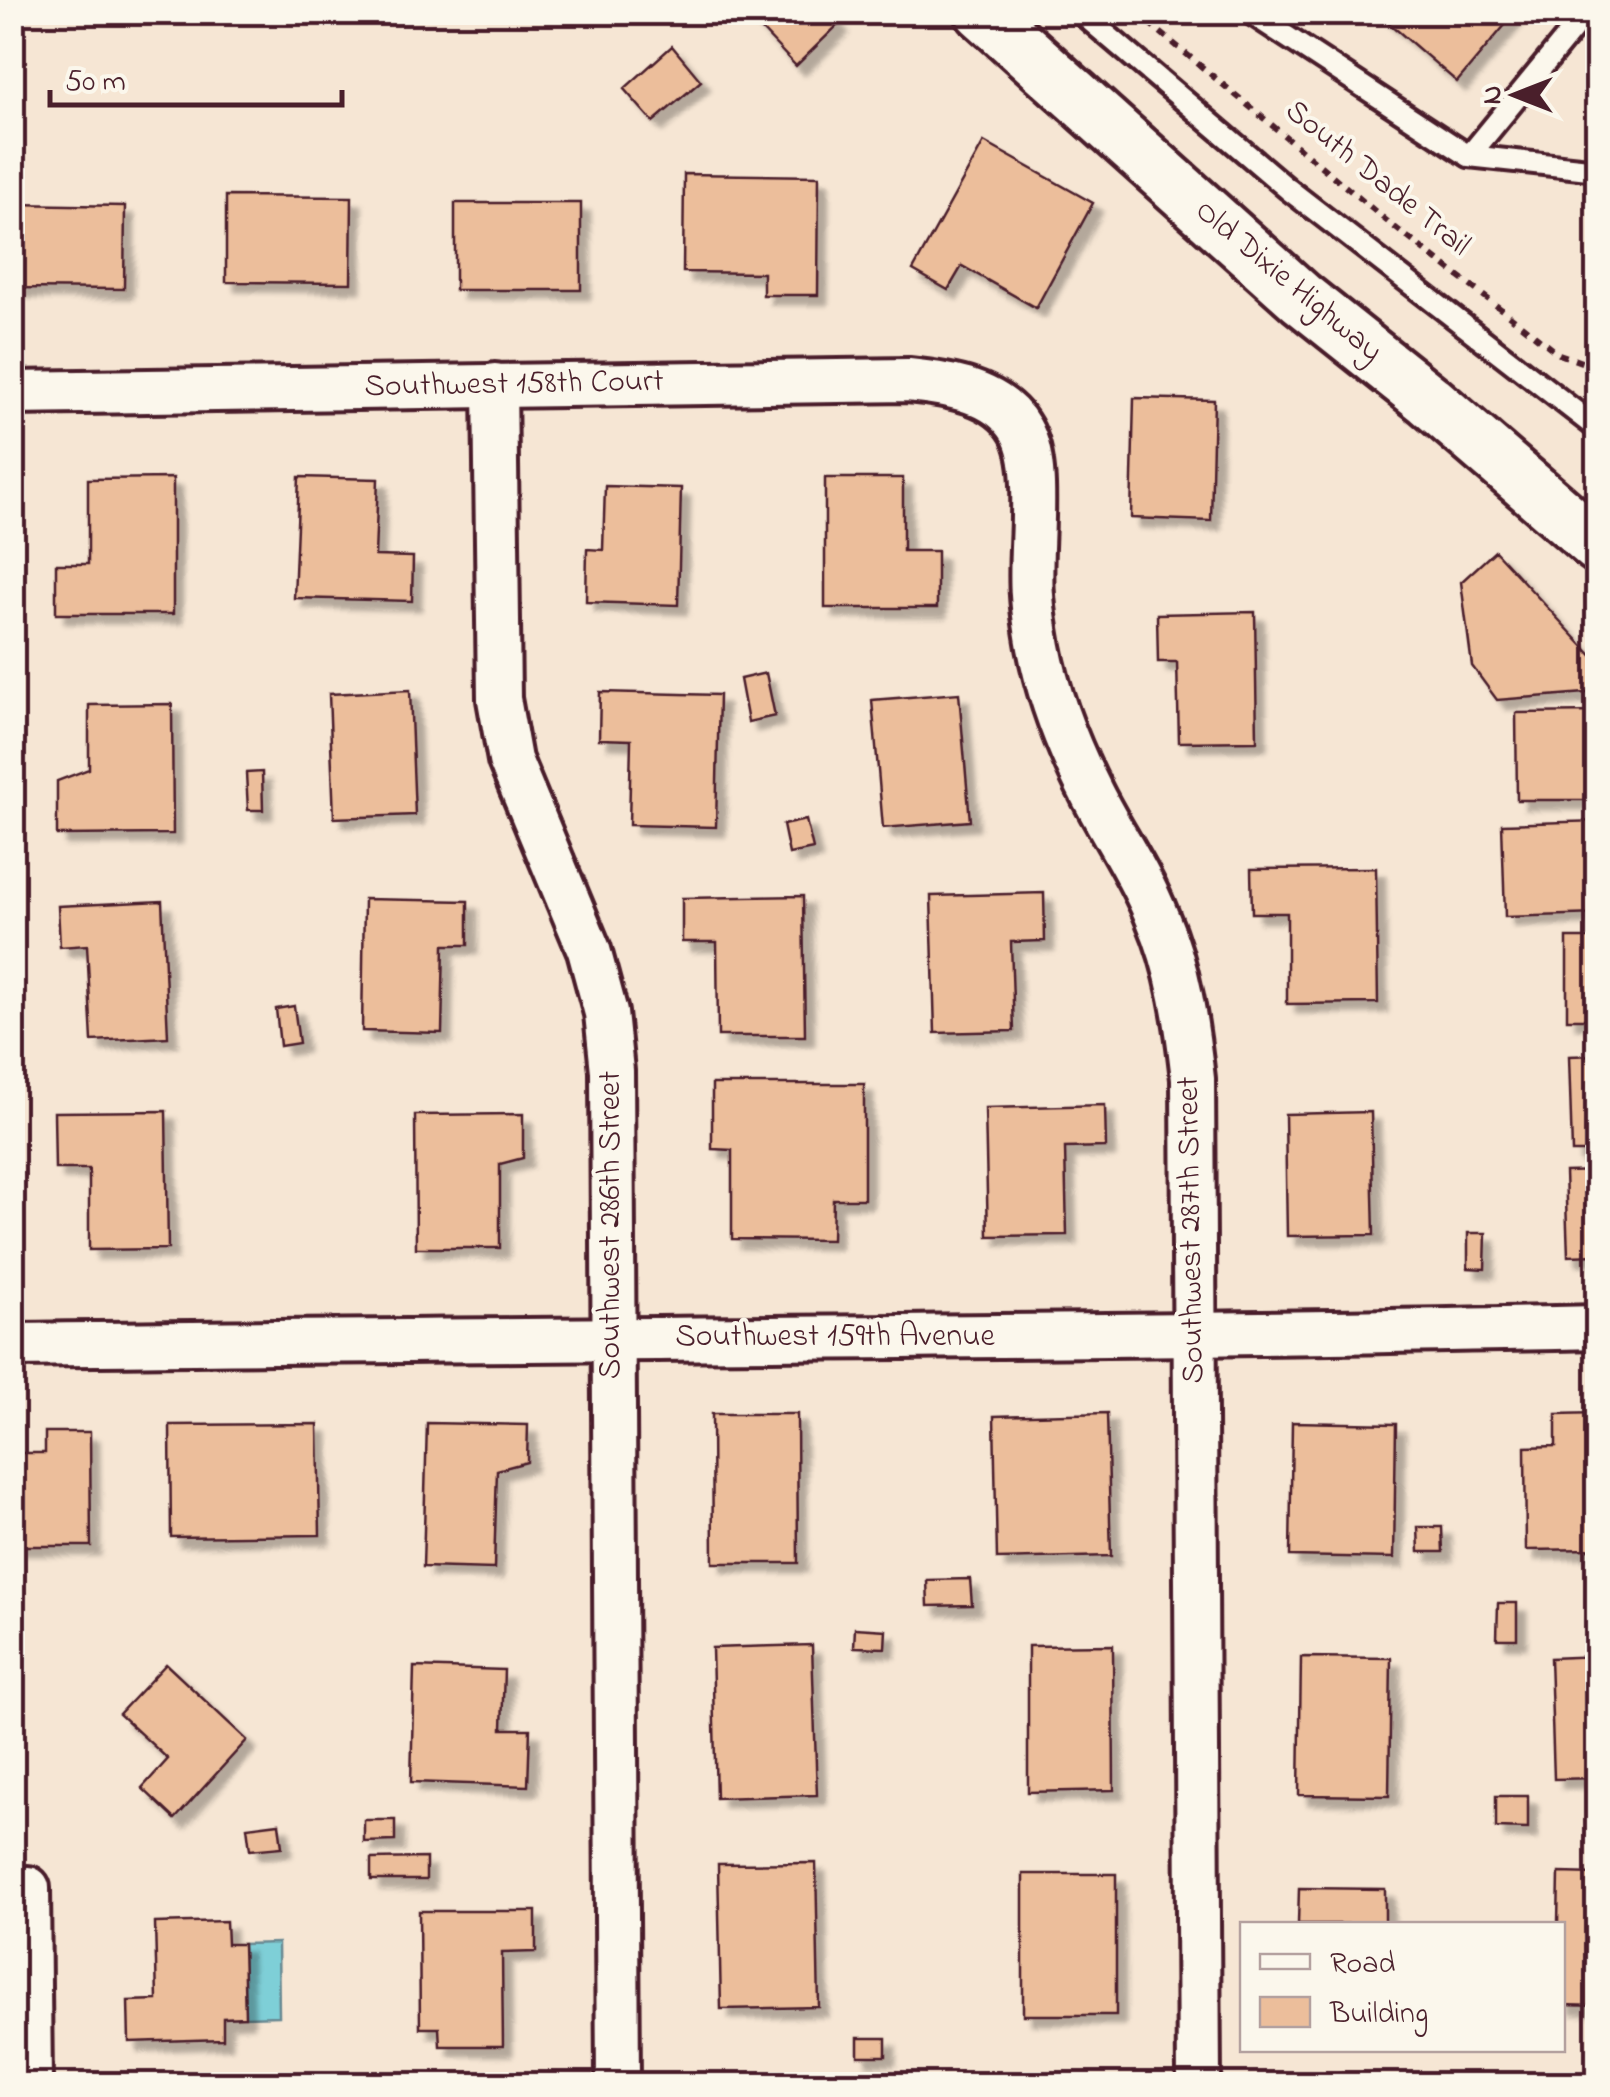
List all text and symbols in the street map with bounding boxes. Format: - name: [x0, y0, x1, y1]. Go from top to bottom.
- scale bar: [50, 45, 342, 107]
- north arrow: [1465, 45, 1565, 145]
- text: 50 m: [65, 61, 126, 105]
- text: N: [1473, 86, 1514, 104]
- street label: South Dade Trail: [1274, 89, 1480, 269]
- street label: Old Dixie Highway: [1184, 189, 1392, 375]
- street label: Southwest 158th Court: [364, 359, 664, 411]
- street label: Southwest 286th Street: [588, 1071, 635, 1379]
- street label: Southwest 287th Street: [1166, 1076, 1218, 1384]
- street label: Southwest 159th Avenue: [675, 1314, 995, 1361]
- legend: [1240, 1922, 1565, 2052]
- text: Road: [1330, 1943, 1395, 1987]
- text: Building: [1329, 1993, 1428, 2037]

